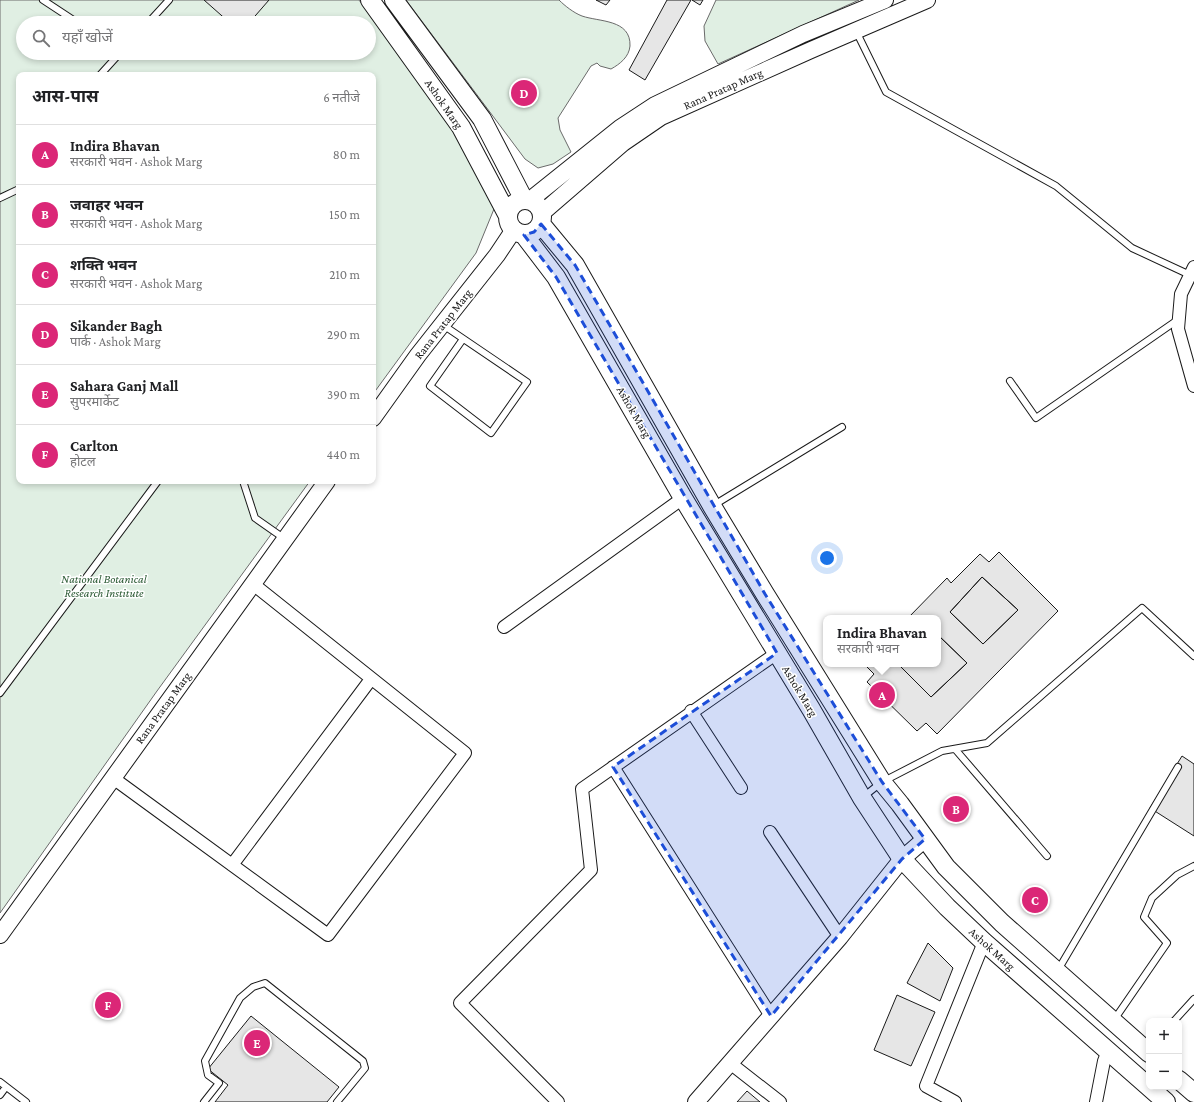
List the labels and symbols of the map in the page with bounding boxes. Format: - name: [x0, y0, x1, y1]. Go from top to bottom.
- street label: Rana Pratap Marg: [681, 65, 765, 113]
- street label: Ashok Marg: [422, 77, 466, 132]
- pin: D: [511, 78, 537, 108]
- street label: Rana Pratap Marg: [411, 286, 475, 362]
- street label: Ashok Marg: [614, 384, 654, 440]
- your location: [817, 548, 837, 568]
- park label: National Botanical Research Institute: [61, 572, 148, 600]
- street label: Ashok Marg: [779, 663, 821, 719]
- street label: Rana Pratap Marg: [132, 669, 194, 747]
- pin: A: [869, 680, 895, 710]
- pin: B: [943, 794, 969, 824]
- pin: C: [1022, 885, 1048, 915]
- street label: Ashok Marg: [966, 925, 1018, 973]
- pin: F: [95, 990, 121, 1020]
- pin: E: [244, 1028, 270, 1058]

